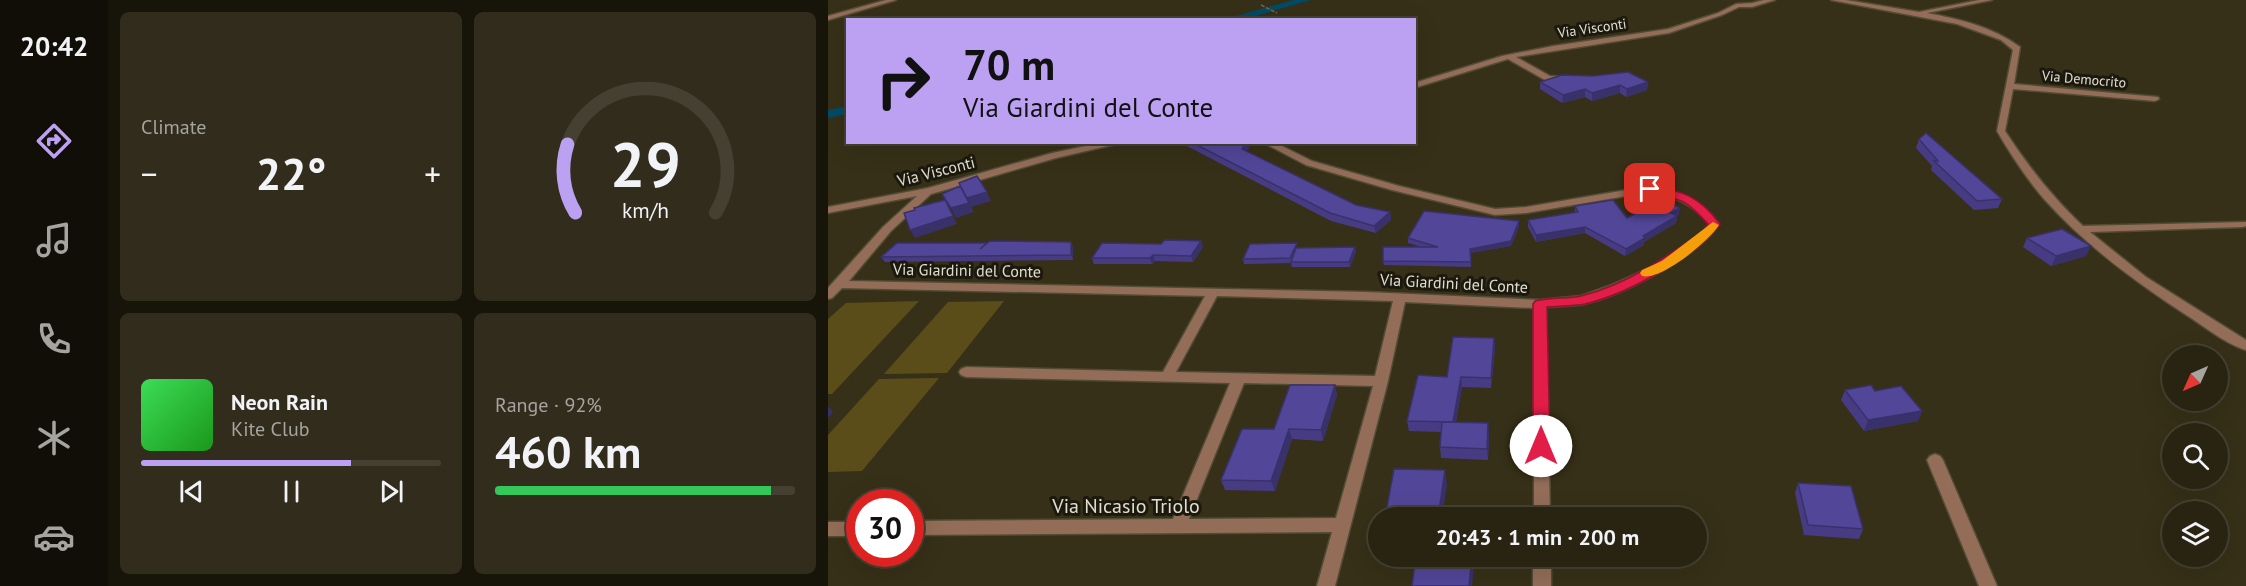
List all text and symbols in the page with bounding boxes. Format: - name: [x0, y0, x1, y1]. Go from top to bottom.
- street label: Via Visconti: [1555, 14, 1628, 42]
- text: 20:42: [20, 29, 88, 63]
- text: 70 m: [963, 37, 1055, 92]
- icon: right: [864, 42, 942, 120]
- street label: Via Democrito: [2040, 66, 2127, 92]
- text: Via Giardini del Conte: [963, 90, 1213, 124]
- text: Climate: [141, 114, 207, 140]
- icon: directions: [33, 120, 75, 162]
- text: 29: [610, 123, 680, 204]
- text: 22°: [256, 144, 326, 202]
- text: −: [141, 152, 158, 195]
- text: +: [424, 152, 441, 195]
- street label: Via Visconti: [894, 152, 977, 191]
- pin: [1624, 163, 1675, 214]
- icon: arrive: [1633, 172, 1666, 205]
- text: km/h: [621, 197, 668, 225]
- icon: music: [33, 219, 75, 261]
- street label: Via Giardini del Conte: [892, 259, 1041, 281]
- street label: Via Giardini del Conte: [1378, 269, 1529, 297]
- icon: phone: [33, 318, 75, 360]
- north arrow: [2162, 345, 2228, 411]
- map controls: [2162, 345, 2228, 567]
- text: Neon Rain: [231, 388, 328, 416]
- text: Range · 92%: [495, 392, 602, 418]
- position arrow: [1509, 414, 1573, 478]
- text: Kite Club: [231, 416, 309, 442]
- icon: climate: [33, 417, 75, 459]
- text: 460 km: [495, 422, 641, 480]
- button: search: [2162, 423, 2228, 489]
- icon: previous: [175, 475, 208, 508]
- icon: pause: [275, 475, 308, 508]
- icon: next: [375, 475, 408, 508]
- speed limit sign: 30: [846, 489, 924, 567]
- street label: Via Nicasio Triolo: [1051, 493, 1200, 519]
- button: layers: [2162, 501, 2228, 567]
- icon: car: [33, 516, 75, 558]
- text: 20:43 · 1 min · 200 m: [1436, 523, 1639, 551]

